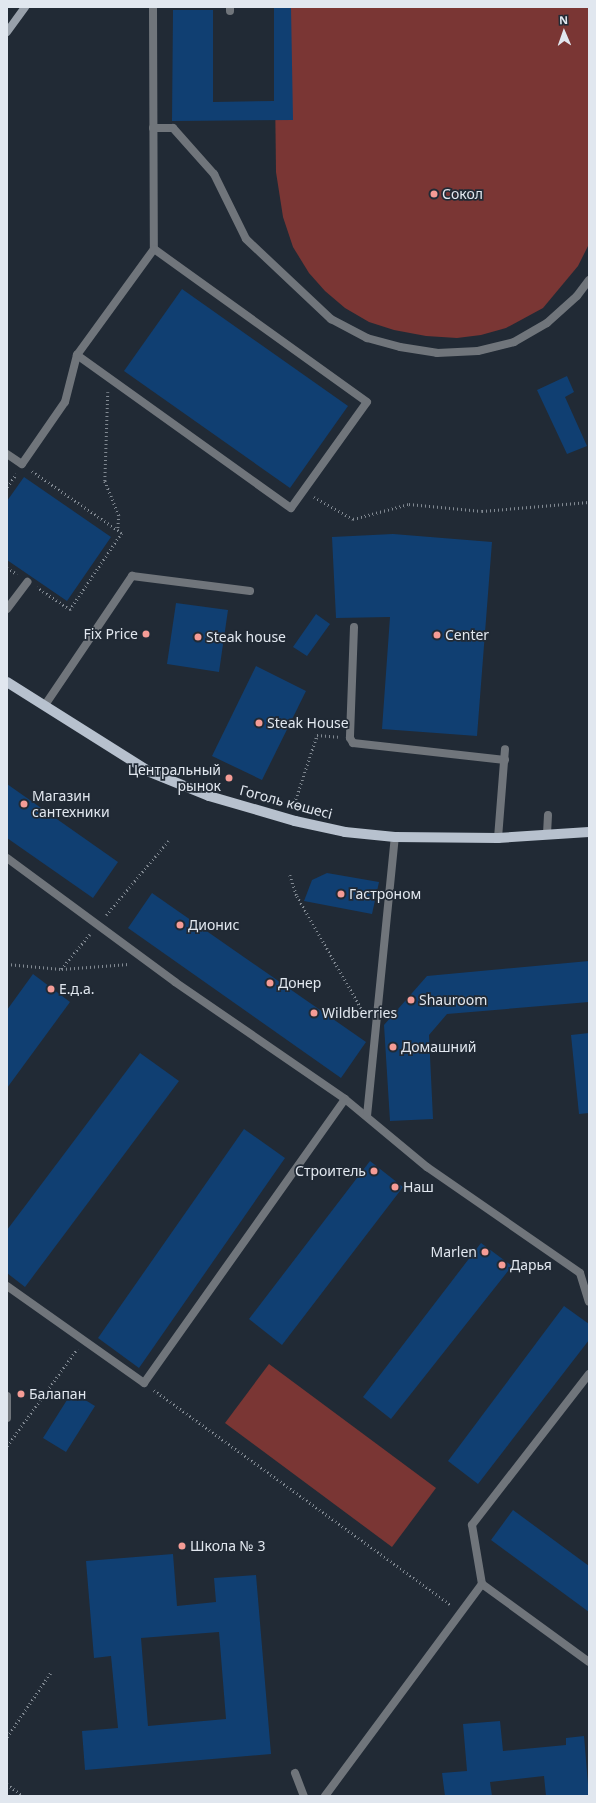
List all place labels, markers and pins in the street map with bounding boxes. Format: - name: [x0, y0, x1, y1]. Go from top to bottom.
- place label: Сокол: [442, 186, 483, 202]
- marker: Сокол: [429, 189, 439, 199]
- place label: Fix Price: [84, 626, 138, 642]
- place label: Center: [445, 627, 489, 643]
- marker: Fix Price: [141, 629, 151, 639]
- place label: Steak house: [206, 629, 286, 645]
- marker: Center: [432, 630, 442, 640]
- marker: Steak house: [193, 632, 203, 642]
- place label: Steak House: [267, 715, 349, 731]
- marker: Steak House: [254, 718, 264, 728]
- place label: Центральный рынок: [128, 762, 221, 794]
- marker: Центральный рынок: [224, 773, 234, 783]
- place label: Магазин сантехники: [32, 788, 110, 820]
- marker: Магазин сантехники: [19, 799, 29, 809]
- place label: Гастроном: [349, 886, 421, 902]
- marker: Гастроном: [336, 889, 346, 899]
- place label: Дионис: [188, 917, 239, 933]
- marker: Дионис: [175, 920, 185, 930]
- place label: Донер: [278, 975, 321, 991]
- marker: Донер: [265, 978, 275, 988]
- place label: Е.д.а.: [59, 981, 95, 997]
- marker: Е.д.а.: [46, 984, 56, 994]
- place label: Shauroom: [419, 992, 487, 1008]
- marker: Shauroom: [406, 995, 416, 1005]
- place label: Wildberries: [322, 1005, 397, 1021]
- marker: Wildberries: [309, 1008, 319, 1018]
- place label: Домашний: [401, 1039, 477, 1055]
- marker: Домашний: [388, 1042, 398, 1052]
- place label: Строитель: [295, 1163, 366, 1179]
- marker: Строитель: [369, 1166, 379, 1176]
- place label: Наш: [403, 1179, 434, 1195]
- marker: Наш: [390, 1182, 400, 1192]
- place label: Marlen: [431, 1244, 477, 1260]
- marker: Marlen: [480, 1247, 490, 1257]
- place label: Дарья: [510, 1257, 552, 1273]
- marker: Дарья: [497, 1260, 507, 1270]
- place label: Балапан: [29, 1386, 86, 1402]
- marker: Балапан: [16, 1389, 26, 1399]
- place label: Школа № 3: [190, 1538, 266, 1554]
- marker: Школа № 3: [177, 1541, 187, 1551]

